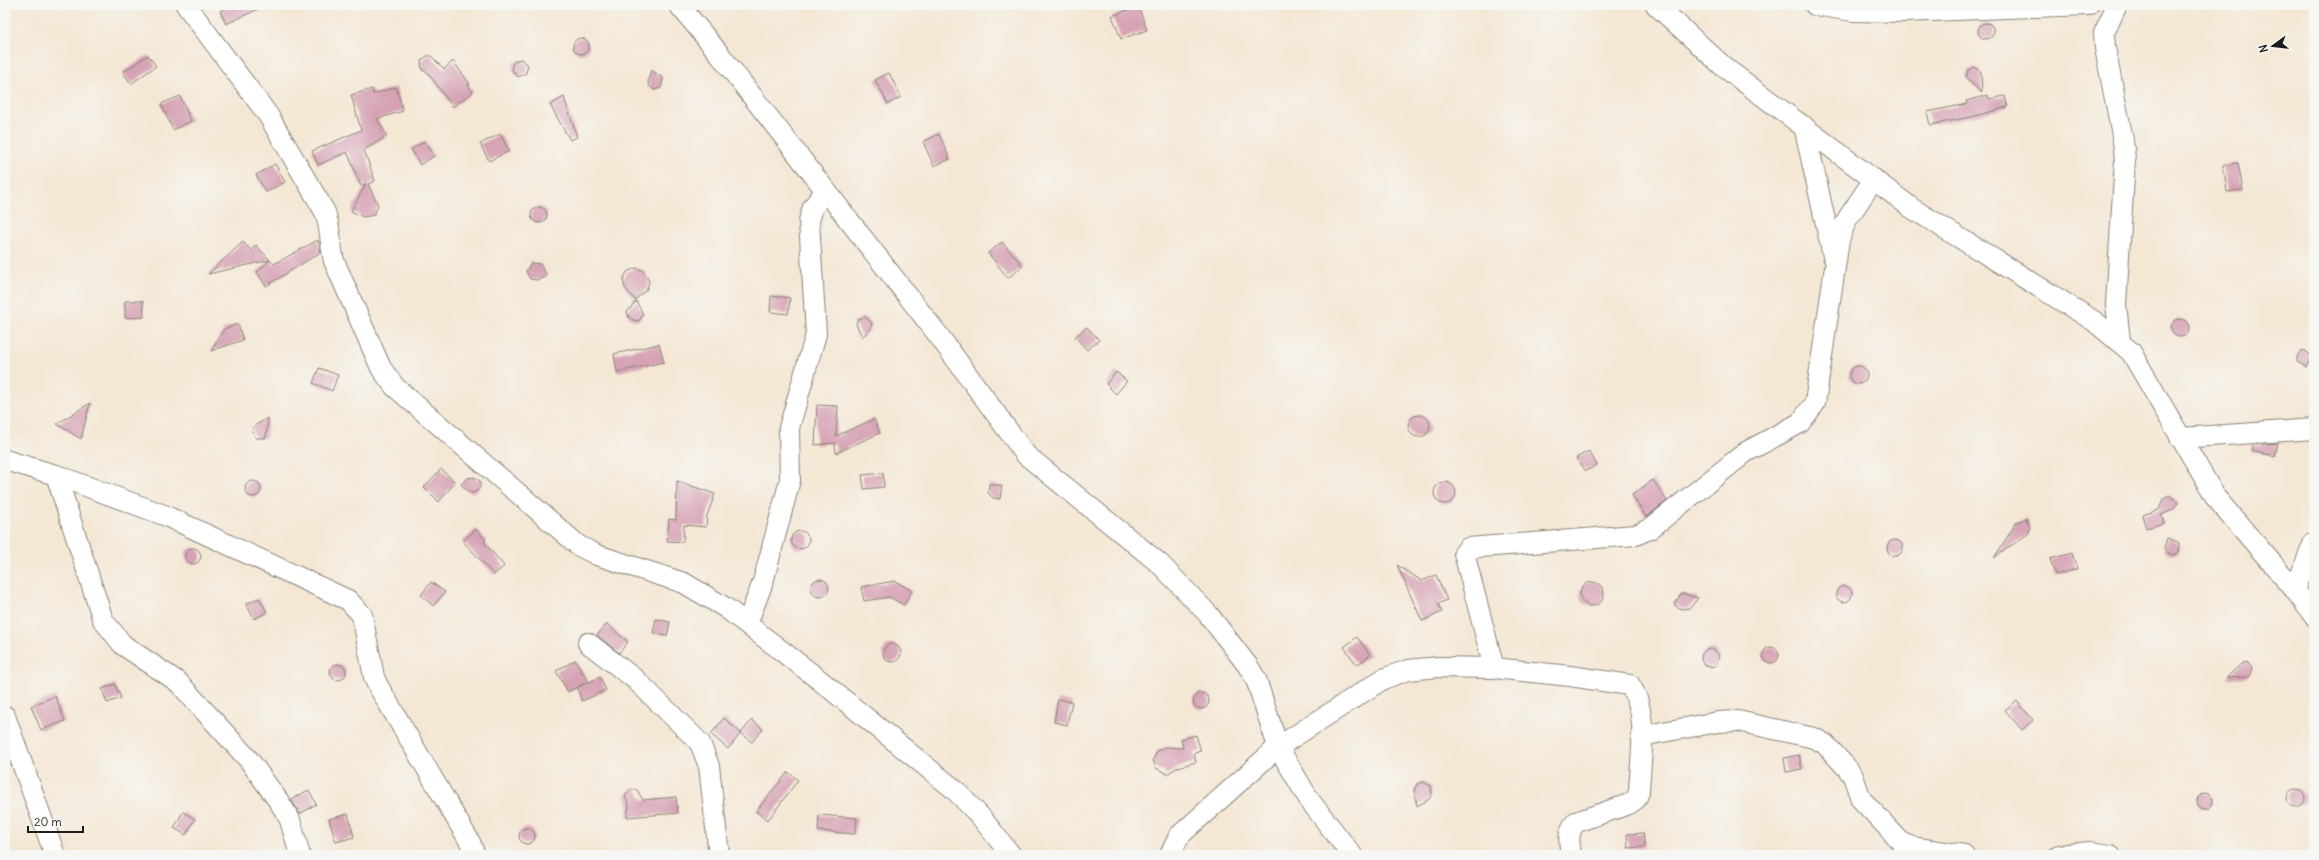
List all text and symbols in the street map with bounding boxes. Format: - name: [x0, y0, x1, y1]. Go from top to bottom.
- north arrow: [2253, 26, 2293, 66]
- text: N: [2256, 43, 2271, 54]
- scale bar: [28, 808, 83, 834]
- text: 20 m: [34, 814, 62, 829]

